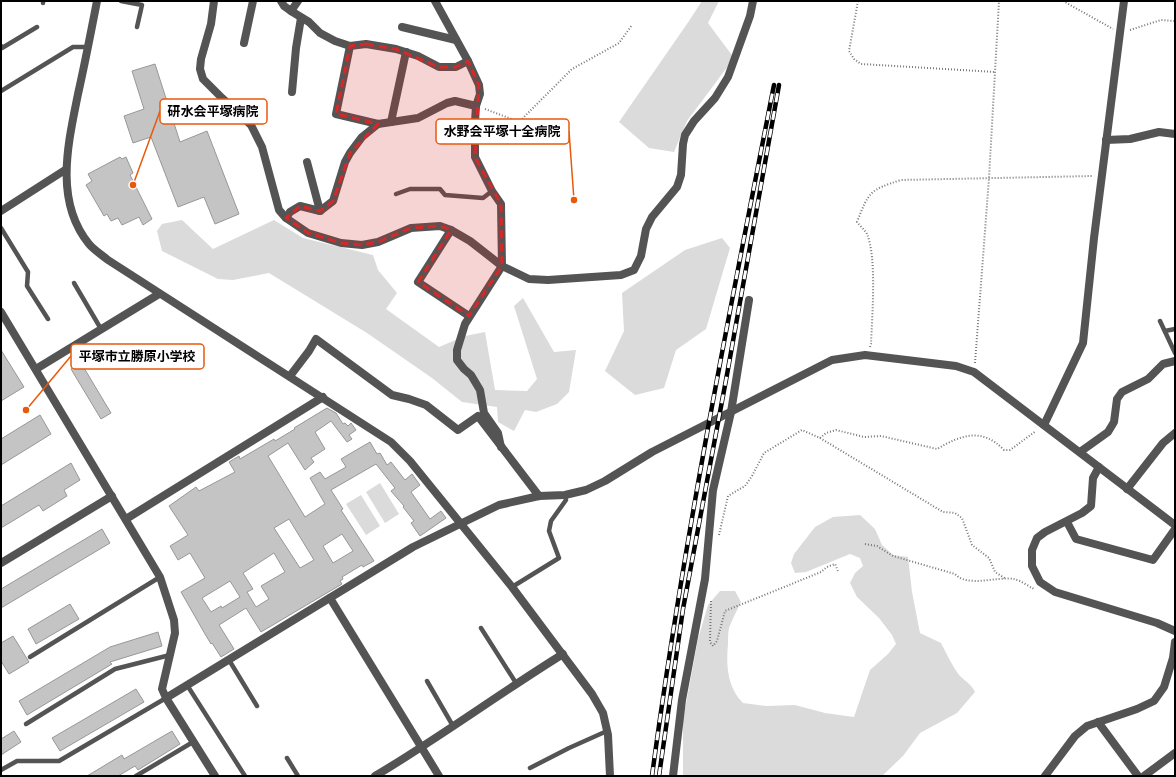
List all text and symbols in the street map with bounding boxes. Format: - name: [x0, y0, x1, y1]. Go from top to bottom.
- callout: 研水会平塚病院: [160, 99, 267, 124]
- text: 研水会平塚病院: [167, 103, 259, 120]
- callout: 水野会平塚十全病院: [436, 119, 569, 144]
- text: 水野会平塚十全病院: [443, 123, 561, 140]
- callout: 平塚市立勝原小学校: [71, 344, 204, 369]
- text: 平塚市立勝原小学校: [78, 348, 196, 365]

